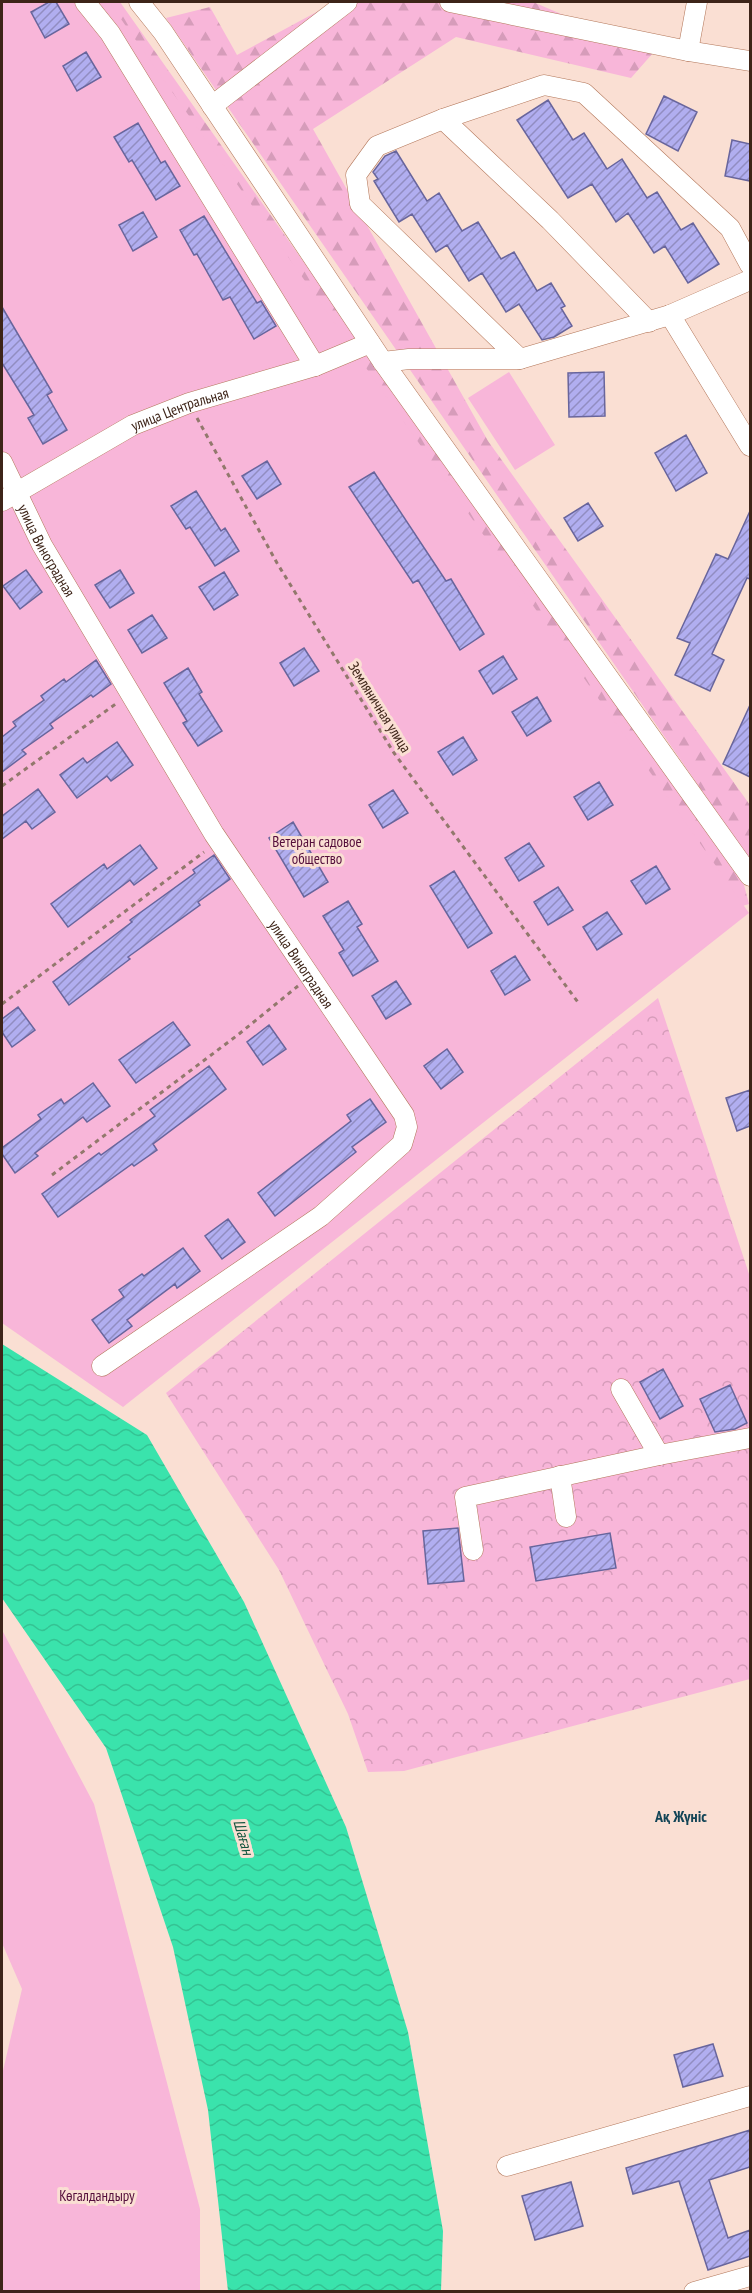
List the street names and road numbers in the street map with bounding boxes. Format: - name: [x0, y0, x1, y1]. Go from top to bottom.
- street label: улица Центральная: [128, 382, 231, 434]
- street label: улица Виноградная: [14, 501, 80, 600]
- street label: Земляничная улица: [344, 658, 416, 756]
- street label: улица Виноградная: [265, 916, 338, 1012]

